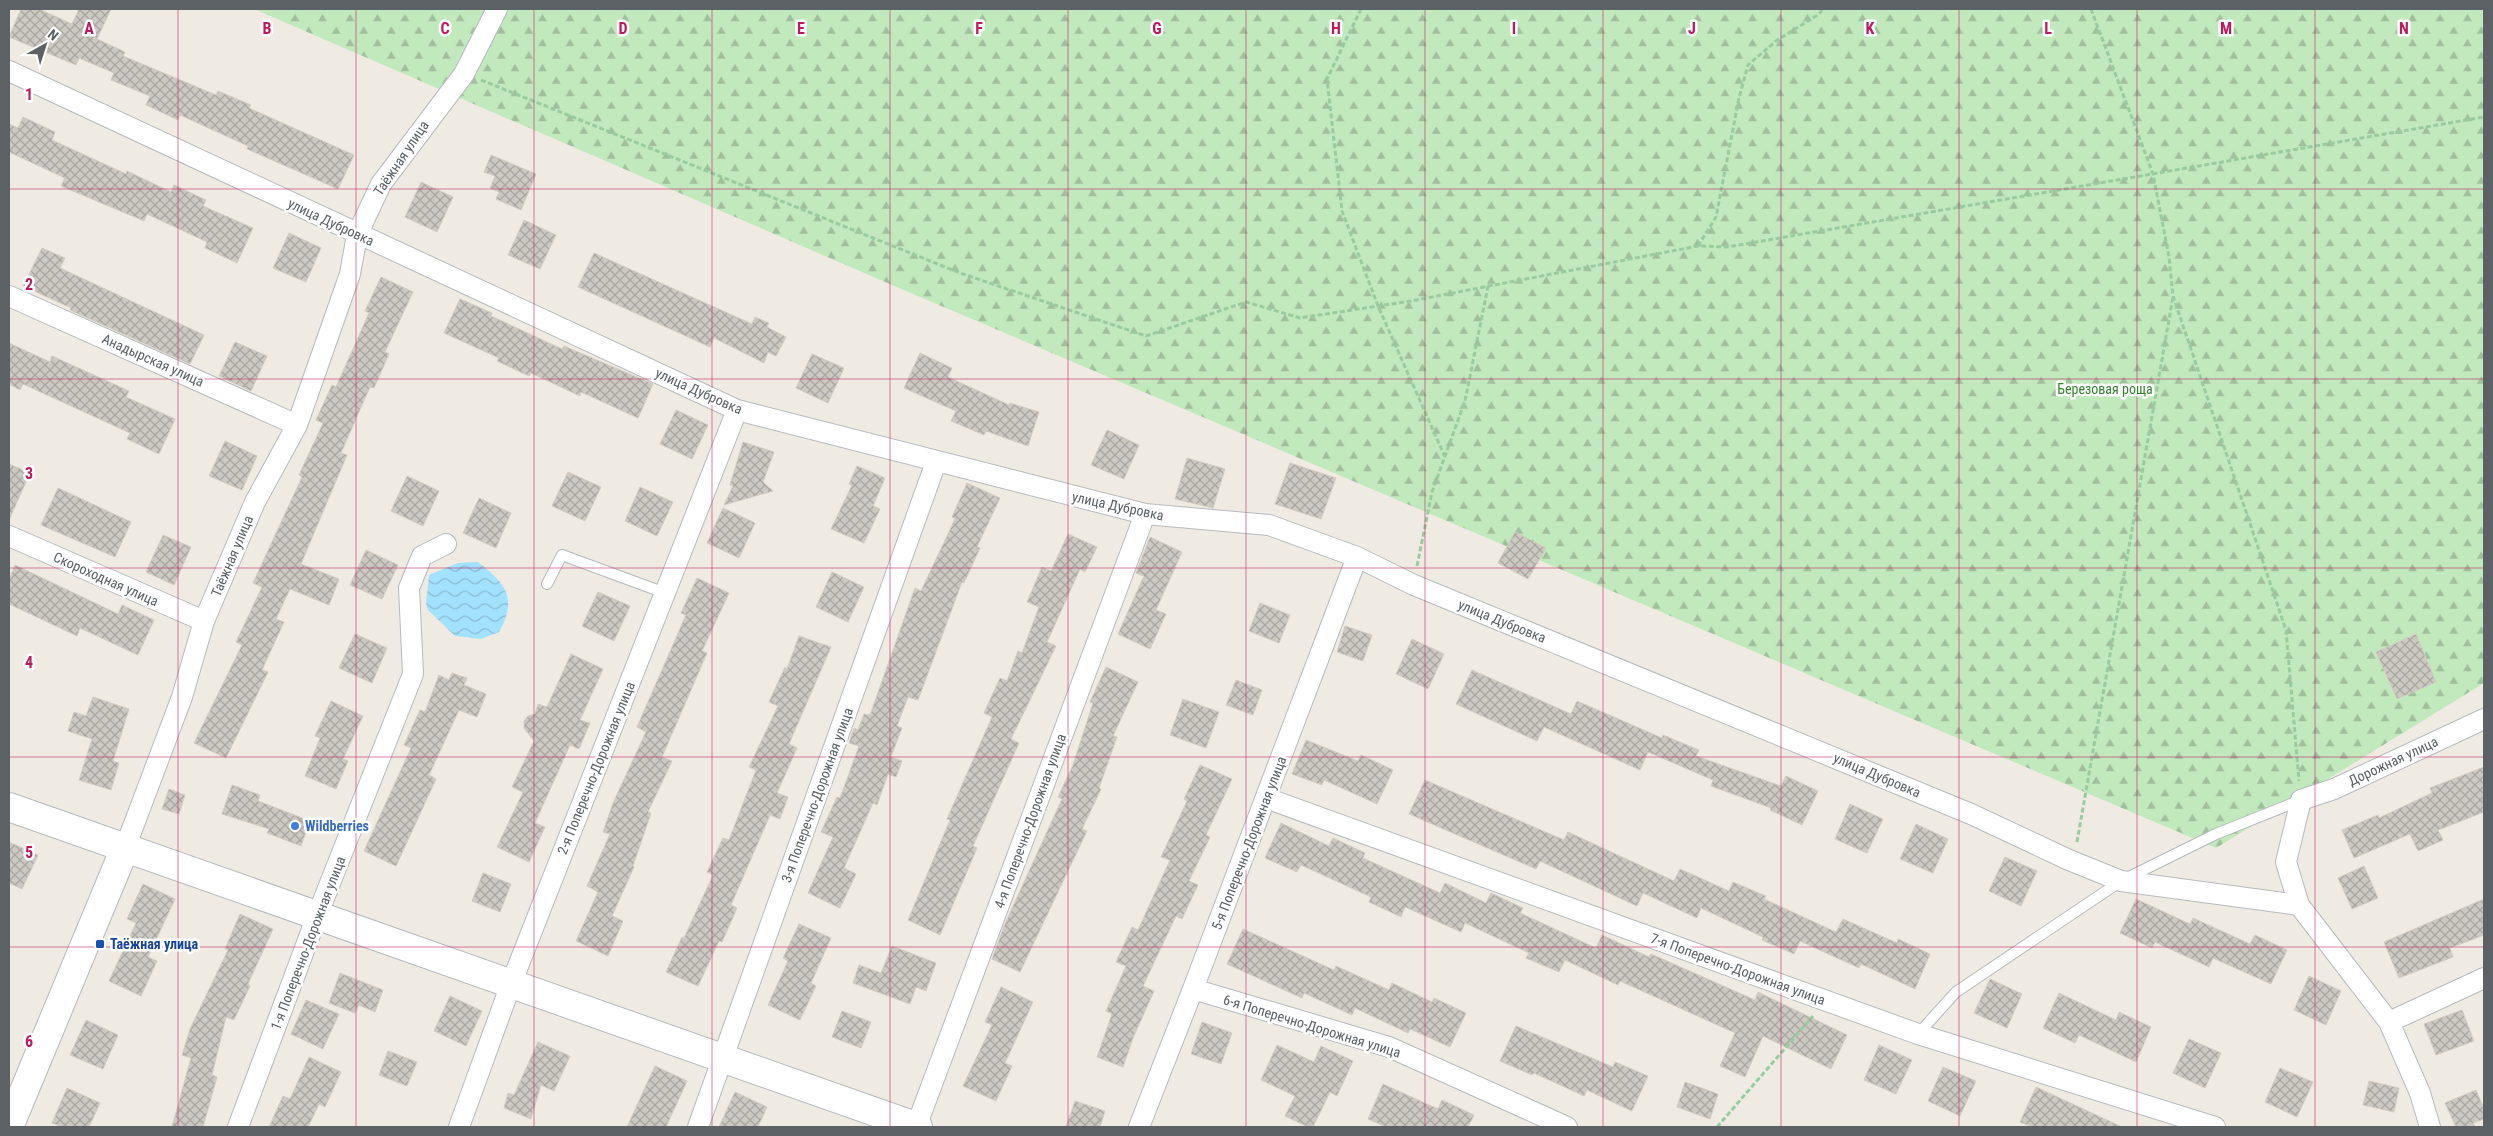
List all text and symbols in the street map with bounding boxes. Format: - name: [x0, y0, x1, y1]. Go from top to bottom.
- text: A: [84, 19, 94, 38]
- text: B: [263, 19, 272, 38]
- text: C: [440, 19, 450, 38]
- text: D: [618, 19, 628, 38]
- text: E: [797, 19, 805, 38]
- text: F: [975, 19, 983, 38]
- text: G: [1152, 19, 1162, 38]
- text: H: [1331, 19, 1341, 38]
- text: I: [1512, 19, 1516, 38]
- text: J: [1688, 19, 1696, 38]
- text: K: [1866, 19, 1875, 38]
- text: L: [2044, 19, 2052, 38]
- text: M: [2220, 19, 2232, 38]
- text: N: [2399, 19, 2409, 38]
- north arrow: [20, 20, 70, 70]
- text: N: [45, 26, 62, 44]
- text: 1: [25, 85, 33, 104]
- street label: Таёжная улица: [370, 118, 432, 198]
- street label: улица Дубровка: [285, 195, 377, 249]
- text: 2: [25, 275, 33, 294]
- street label: Анадырская улица: [100, 330, 206, 390]
- street label: улица Дубровка: [653, 365, 745, 417]
- park label: Березовая роща: [2057, 381, 2153, 397]
- text: 3: [25, 464, 33, 483]
- street label: улица Дубровка: [1071, 488, 1165, 524]
- street label: Таёжная улица: [208, 513, 256, 599]
- street label: Скороходная улица: [51, 549, 161, 609]
- street label: улица Дубровка: [1456, 596, 1548, 646]
- text: 4: [25, 653, 33, 672]
- street label: 2-я Поперечно-Дорожная улица: [554, 679, 638, 857]
- street label: 3-я Поперечно-Дорожная улица: [778, 706, 856, 884]
- street label: 4-я Поперечно-Дорожная улица: [991, 732, 1069, 910]
- street label: Дорожная улица: [2346, 733, 2440, 789]
- street label: улица Дубровка: [1831, 749, 1923, 801]
- street label: 5-я Поперечно-Дорожная улица: [1208, 754, 1290, 932]
- place label: Wildberries: [305, 818, 369, 834]
- marker: Wildberries: [289, 820, 301, 832]
- text: 5: [25, 843, 33, 862]
- street label: 1-я Поперечно-Дорожная улица: [267, 854, 349, 1032]
- street label: 7-я Поперечно-Дорожная улица: [1649, 930, 1827, 1008]
- place label: Таёжная улица: [110, 936, 199, 952]
- marker: Таёжная улица: [94, 938, 106, 950]
- street label: 6-я Поперечно-Дорожная улица: [1221, 991, 1403, 1061]
- text: 6: [25, 1032, 33, 1051]

